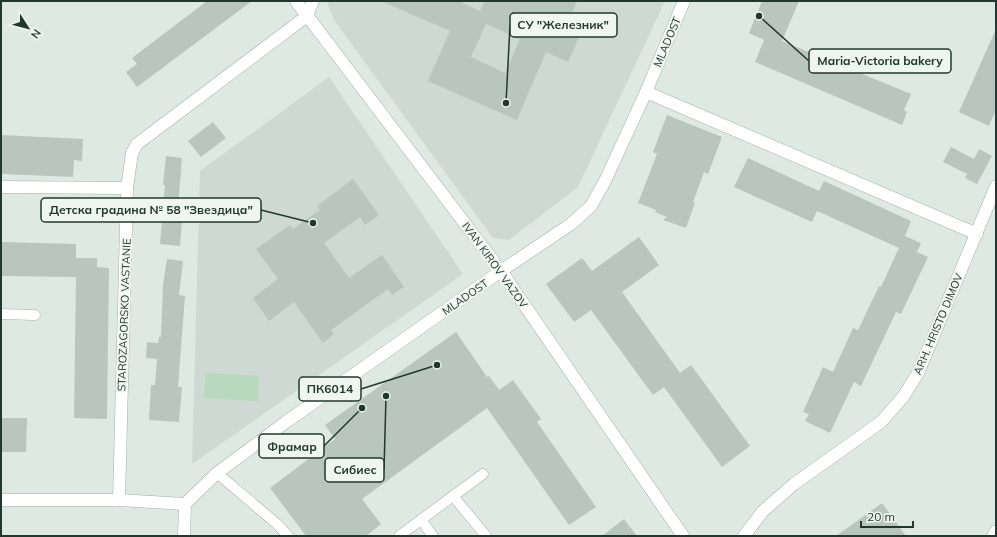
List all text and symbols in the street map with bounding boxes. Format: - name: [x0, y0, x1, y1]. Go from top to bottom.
- north arrow: [8, 8, 48, 48]
- callout: СУ "Железник": [510, 13, 617, 37]
- street label: MLADOST: [650, 14, 684, 69]
- text: СУ "Железник": [517, 17, 609, 32]
- text: N: [28, 26, 44, 41]
- callout: Maria-Victoria bakery: [809, 49, 951, 73]
- text: Maria-Victoria bakery: [817, 53, 943, 68]
- callout: Детска градина № 58 "Звездица": [41, 198, 261, 222]
- text: Детска градина № 58 "Звездица": [49, 202, 253, 217]
- street label: IVAN KIROV VAZOV: [459, 219, 531, 311]
- street label: STAROZAGORSKO VASTANIE: [114, 238, 134, 392]
- street label: ARH. HRISTO DIMOV: [910, 271, 966, 377]
- street label: MLADOST: [439, 276, 491, 318]
- callout: ПК6014: [299, 377, 361, 401]
- text: ПК6014: [307, 381, 353, 396]
- callout: Фрамар: [259, 434, 324, 458]
- text: Фрамар: [267, 439, 317, 454]
- callout: Сибиес: [325, 458, 384, 482]
- text: Сибиес: [333, 462, 377, 477]
- scale bar: [861, 503, 913, 529]
- text: 20 m: [867, 509, 895, 524]

